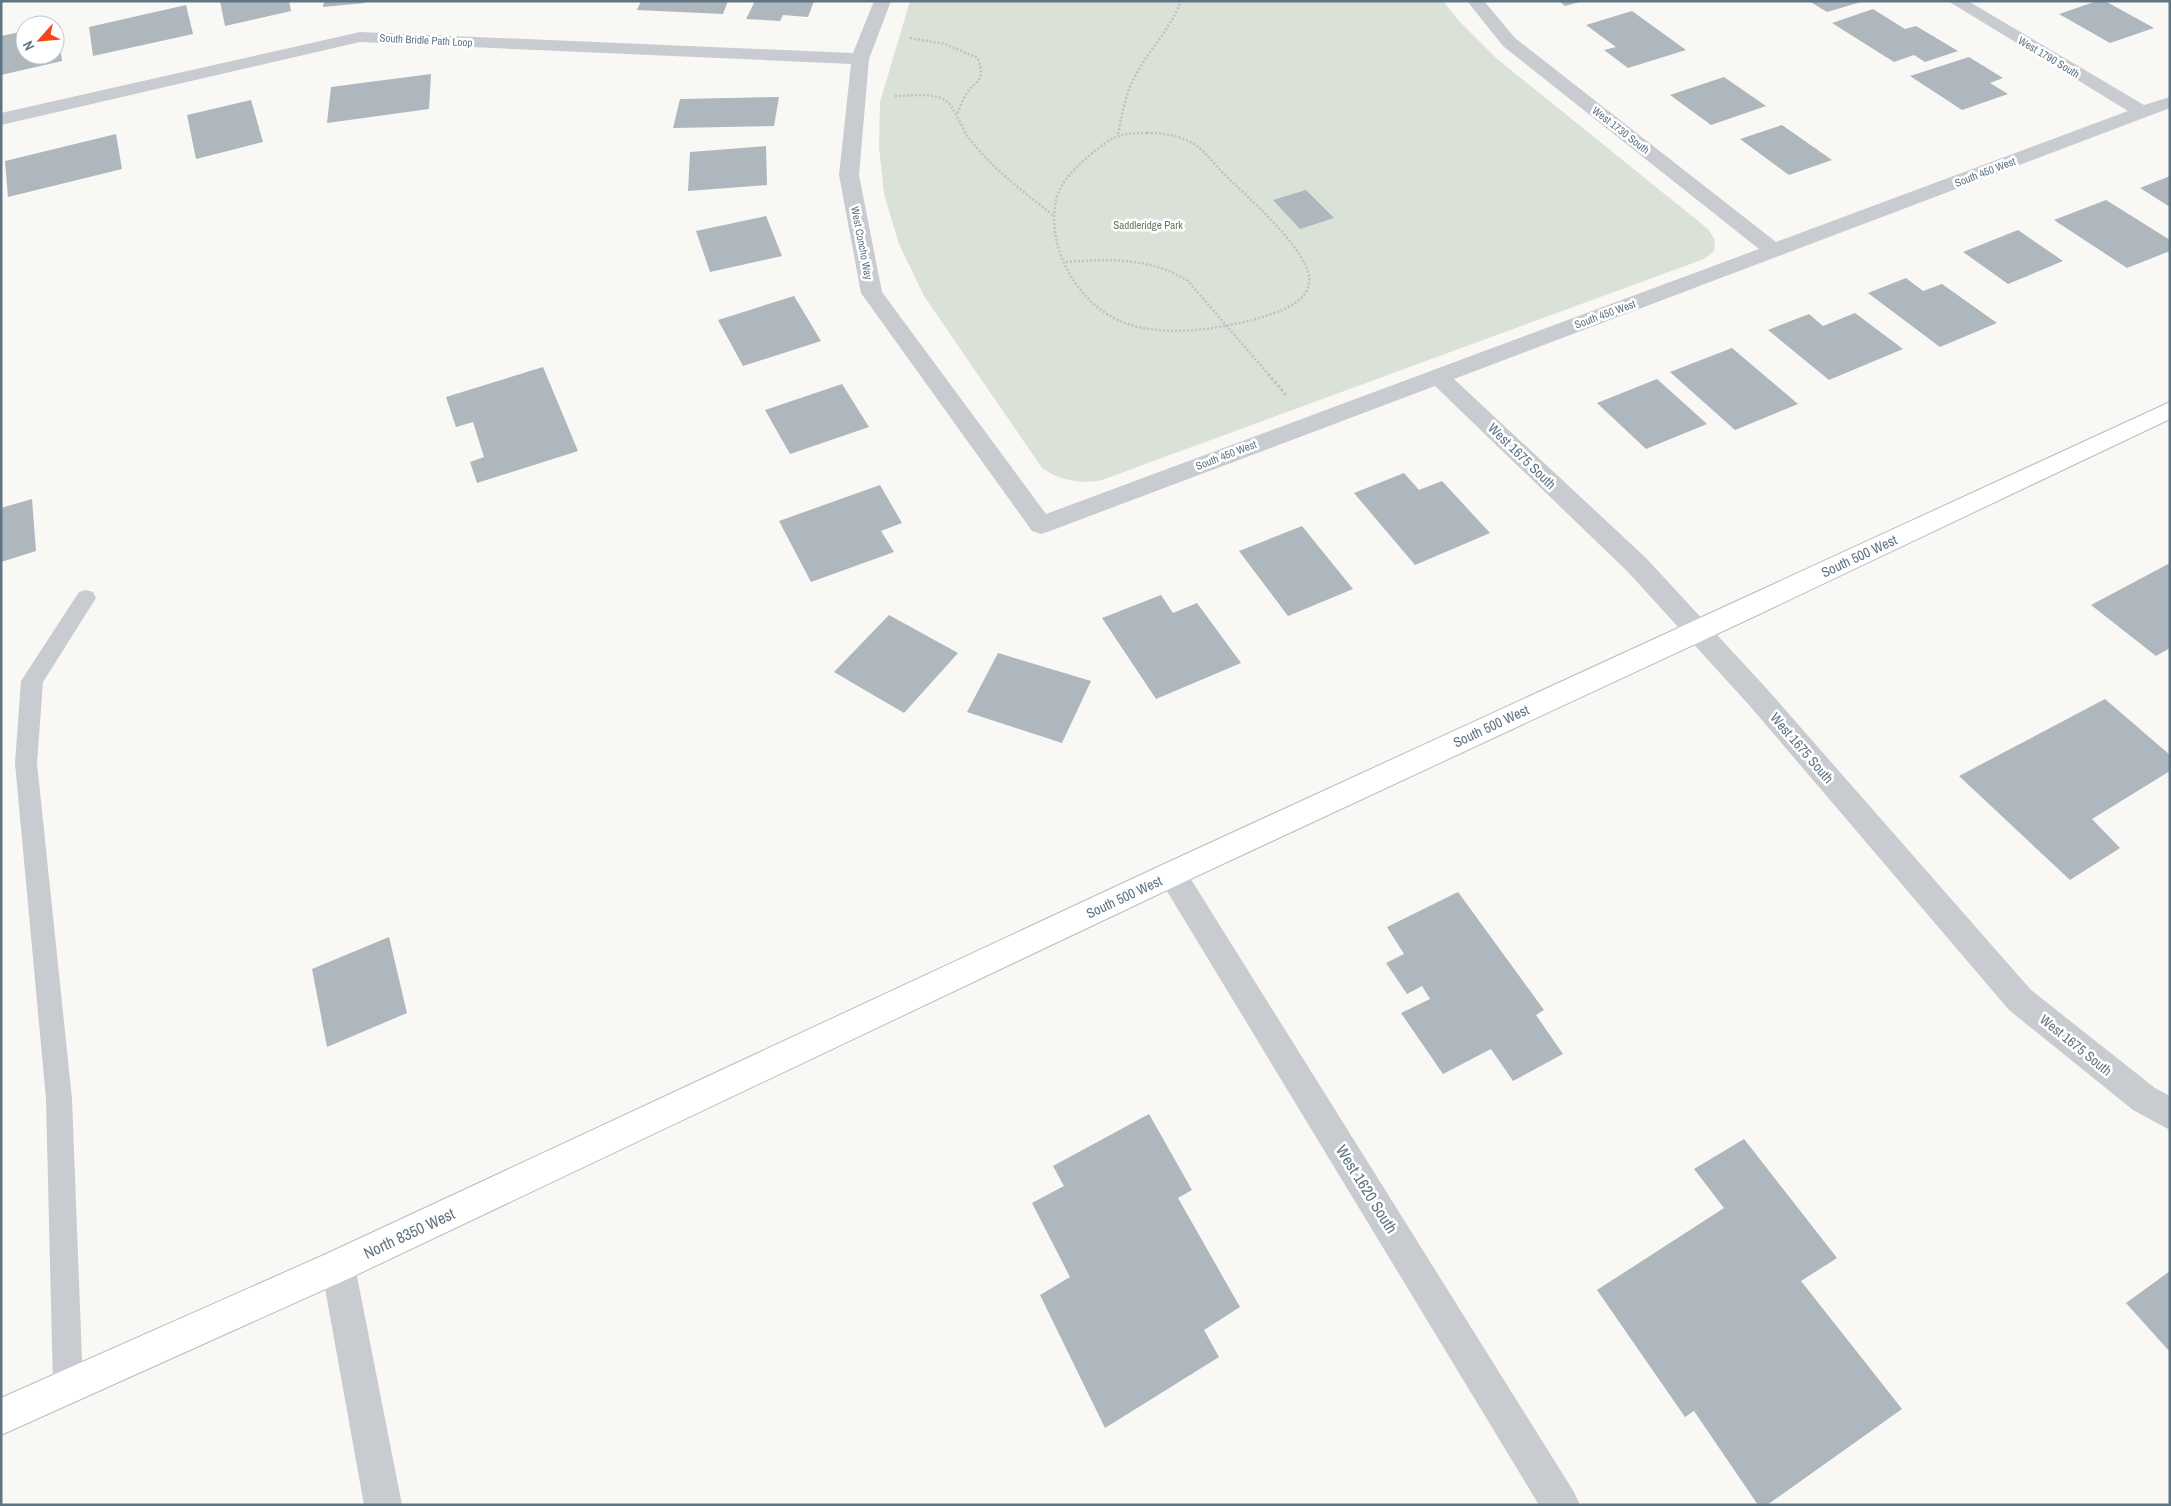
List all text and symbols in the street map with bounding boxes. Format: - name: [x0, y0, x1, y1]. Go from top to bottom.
- north arrow: [15, 15, 65, 65]
- street label: South Bridle Path Loop: [379, 31, 473, 49]
- street label: West 1790 South: [2016, 33, 2082, 81]
- text: N: [19, 38, 38, 54]
- street label: West 1730 South: [1589, 103, 1653, 157]
- street label: South 450 West: [1953, 154, 2018, 190]
- street label: West Concho Way: [848, 205, 876, 281]
- park label: Saddleridge Park: [1113, 218, 1183, 232]
- street label: South 450 West: [1573, 296, 1638, 332]
- street label: West 1675 South: [1484, 419, 1560, 493]
- street label: South 450 West: [1194, 437, 1259, 473]
- street label: South 500 West: [1818, 531, 1900, 581]
- street label: South 500 West: [1450, 701, 1532, 751]
- street label: West 1675 South: [1766, 709, 1838, 787]
- street label: South 500 West: [1083, 872, 1165, 922]
- street label: West 1675 South: [2036, 1010, 2116, 1080]
- street label: West 1620 South: [1331, 1141, 1403, 1237]
- street label: North 8350 West: [360, 1202, 458, 1264]

